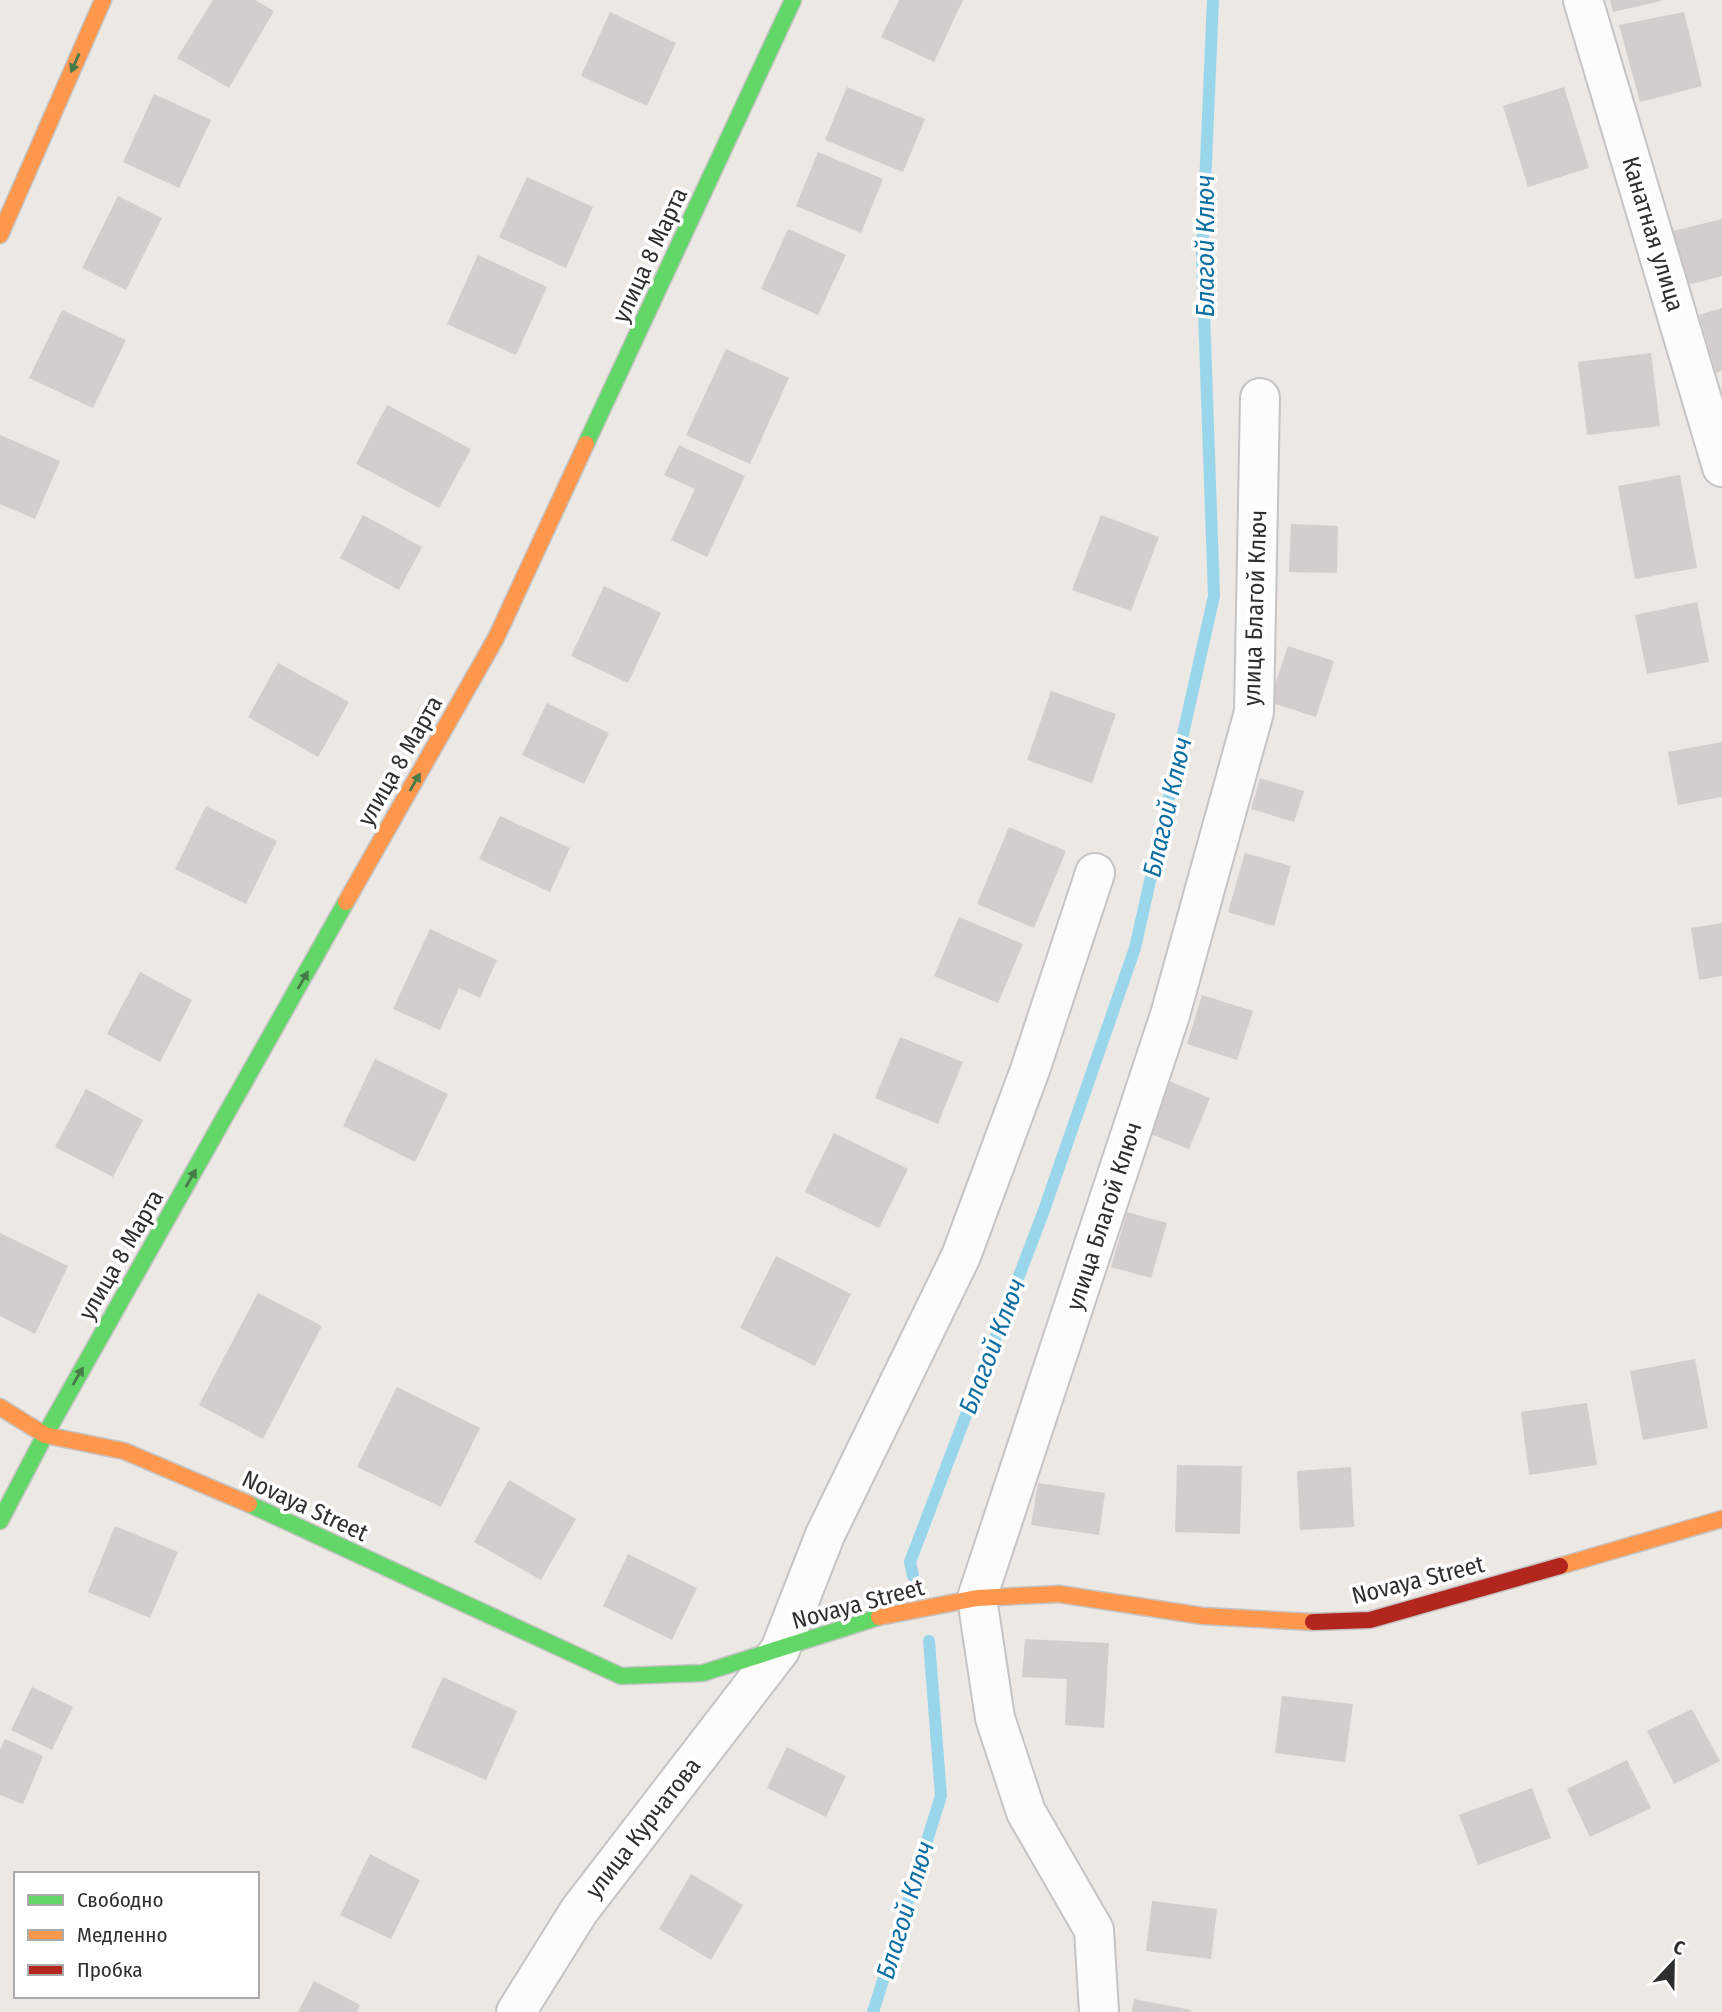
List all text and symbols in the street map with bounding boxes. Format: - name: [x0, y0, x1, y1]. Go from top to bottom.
- one-way arrow: [69, 52, 80, 73]
- street label: Канатная улица: [1616, 153, 1690, 315]
- water label: Благой Ключ: [1190, 175, 1221, 317]
- street label: улица 8 Марта: [607, 183, 693, 327]
- street label: улица Благой Ключ: [1238, 509, 1272, 707]
- street label: улица 8 Марта: [352, 691, 448, 831]
- water label: Благой Ключ: [1136, 734, 1199, 880]
- one-way arrow: [409, 772, 421, 791]
- one-way arrow: [297, 970, 309, 989]
- street label: улица Благой Ключ: [1060, 1118, 1148, 1314]
- one-way arrow: [184, 1168, 197, 1187]
- street label: улица 8 Марта: [73, 1185, 169, 1325]
- water label: Благой Ключ: [952, 1274, 1033, 1418]
- one-way arrow: [72, 1366, 84, 1385]
- street label: Novaya Street: [238, 1465, 373, 1547]
- street label: Novaya Street: [1349, 1550, 1487, 1610]
- street label: Novaya Street: [789, 1573, 927, 1635]
- street label: улица Курчатова: [580, 1752, 706, 1904]
- water label: Благой Ключ: [870, 1837, 941, 1983]
- legend: [14, 1872, 259, 1998]
- text: Свободно: [77, 1887, 163, 1913]
- text: Медленно: [77, 1922, 167, 1948]
- north arrow: [1638, 1928, 1708, 1998]
- text: С: [1670, 1935, 1688, 1960]
- text: Пробка: [77, 1957, 143, 1983]

